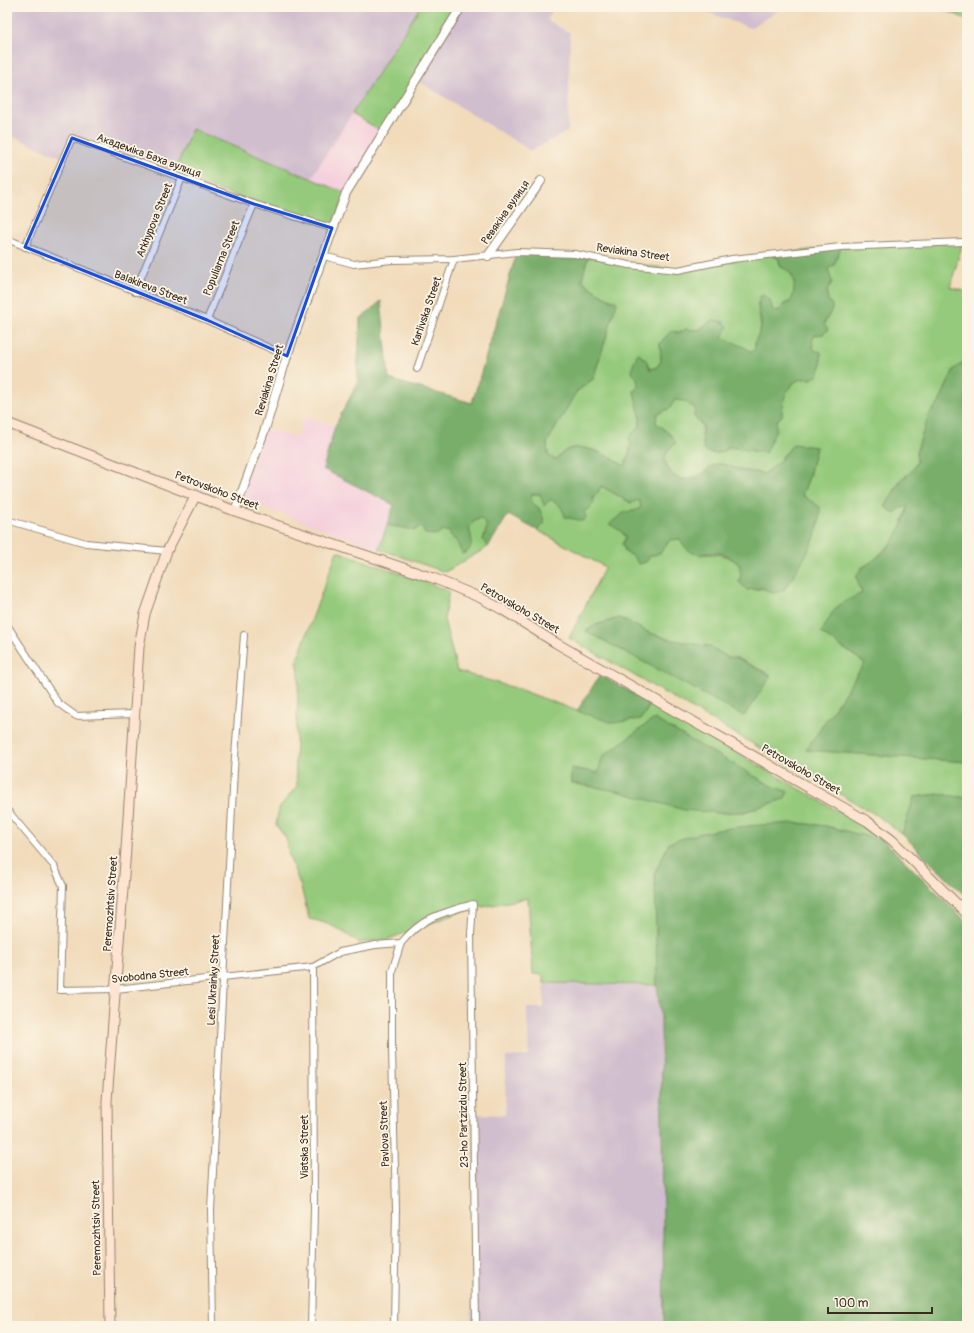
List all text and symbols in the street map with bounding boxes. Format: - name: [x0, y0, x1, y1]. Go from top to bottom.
- street label: Академіка Баха вулиця: [95, 131, 203, 180]
- street label: Ревякіна вулиця: [479, 178, 532, 247]
- street label: Arkhypova Street: [134, 181, 175, 259]
- street label: Populiarna Street: [200, 218, 243, 298]
- street label: Reviakina Street: [595, 241, 671, 264]
- street label: Balakireva Street: [113, 268, 190, 308]
- street label: Karlivska Street: [409, 274, 445, 347]
- street label: Reviakina Street: [252, 342, 287, 417]
- street label: Petrovskoho Street: [173, 468, 261, 513]
- street label: Petrovskoho Street: [478, 581, 562, 637]
- street label: Petrovskoho Street: [759, 742, 843, 798]
- street label: Peremozhtsiv Street: [101, 855, 120, 952]
- street label: Lesi Ukrainky Street: [205, 934, 222, 1026]
- street label: Svobodna Street: [111, 965, 190, 986]
- street label: 23-ho Partzizdu Street: [456, 1061, 471, 1168]
- street label: Pavlova Street: [377, 1100, 392, 1167]
- street label: Viatska Street: [298, 1114, 311, 1179]
- street label: Peremozhtsiv Street: [89, 1179, 104, 1276]
- scale bar: [828, 1289, 932, 1315]
- text: 100 m: [834, 1296, 869, 1311]

